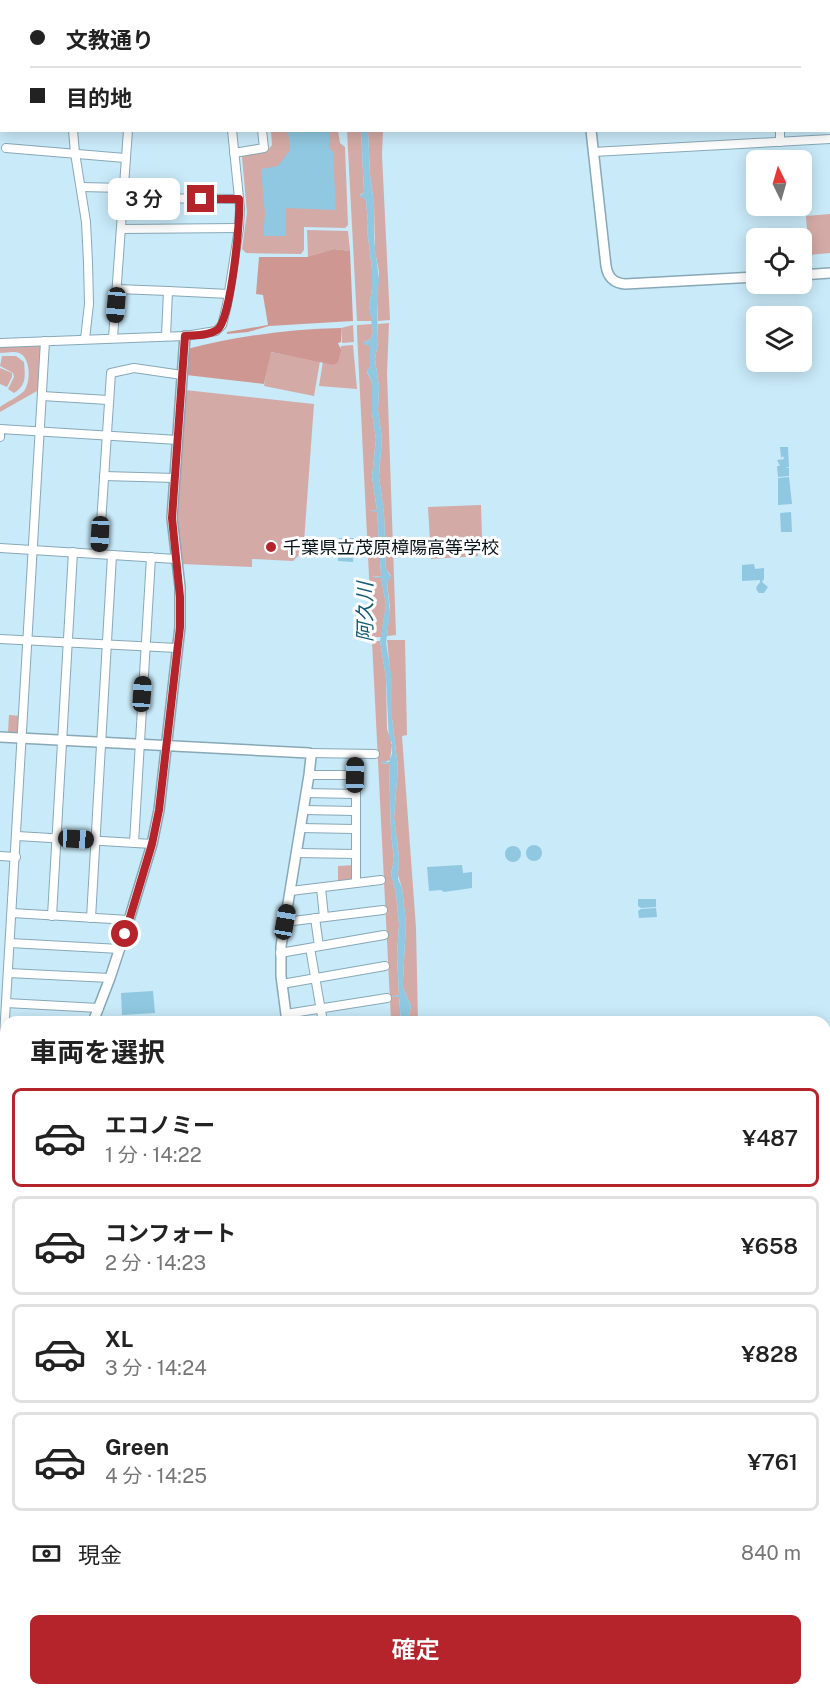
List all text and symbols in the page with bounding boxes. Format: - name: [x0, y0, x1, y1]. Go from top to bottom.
- text: 文教通り: [66, 27, 154, 53]
- text: 目的地: [66, 85, 132, 111]
- north arrow: [746, 150, 812, 216]
- map controls: [746, 150, 812, 372]
- callout: 3 分: [108, 178, 180, 220]
- route end: [187, 185, 214, 212]
- text: 3 分: [125, 187, 163, 211]
- button: locate: [746, 228, 812, 294]
- car: [105, 286, 127, 324]
- button: layers: [746, 306, 812, 372]
- car: [90, 516, 110, 552]
- place label: 千葉県立茂原樟陽高等学校: [283, 537, 499, 558]
- marker: 千葉県立茂原樟陽高等学校: [264, 540, 278, 554]
- water label: 阿久川: [353, 580, 377, 642]
- car: [132, 675, 152, 713]
- car: [346, 757, 364, 793]
- car: [58, 829, 94, 849]
- car: [273, 903, 297, 941]
- route start: [111, 920, 138, 947]
- text: 車両を選択: [30, 1036, 165, 1068]
- icon: car: [33, 1111, 87, 1165]
- text: エコノミー: [105, 1112, 215, 1138]
- text: ¥487: [742, 1125, 798, 1151]
- text: 1 分 · 14:22: [105, 1143, 202, 1167]
- icon: car: [33, 1219, 87, 1273]
- text: コンフォート: [105, 1220, 236, 1246]
- text: ¥658: [741, 1233, 798, 1259]
- text: 2 分 · 14:23: [105, 1251, 206, 1275]
- text: XL: [105, 1326, 133, 1352]
- icon: car: [33, 1327, 87, 1381]
- text: ¥828: [741, 1341, 798, 1367]
- text: 3 分 · 14:24: [105, 1356, 207, 1380]
- text: Green: [105, 1434, 169, 1460]
- icon: car: [33, 1435, 87, 1489]
- text: ¥761: [747, 1449, 798, 1475]
- text: 4 分 · 14:25: [105, 1464, 207, 1488]
- icon: cash: [30, 1537, 63, 1570]
- text: 840 m: [741, 1541, 801, 1565]
- text: 現金: [78, 1542, 122, 1568]
- button: 確定: [30, 1615, 801, 1684]

